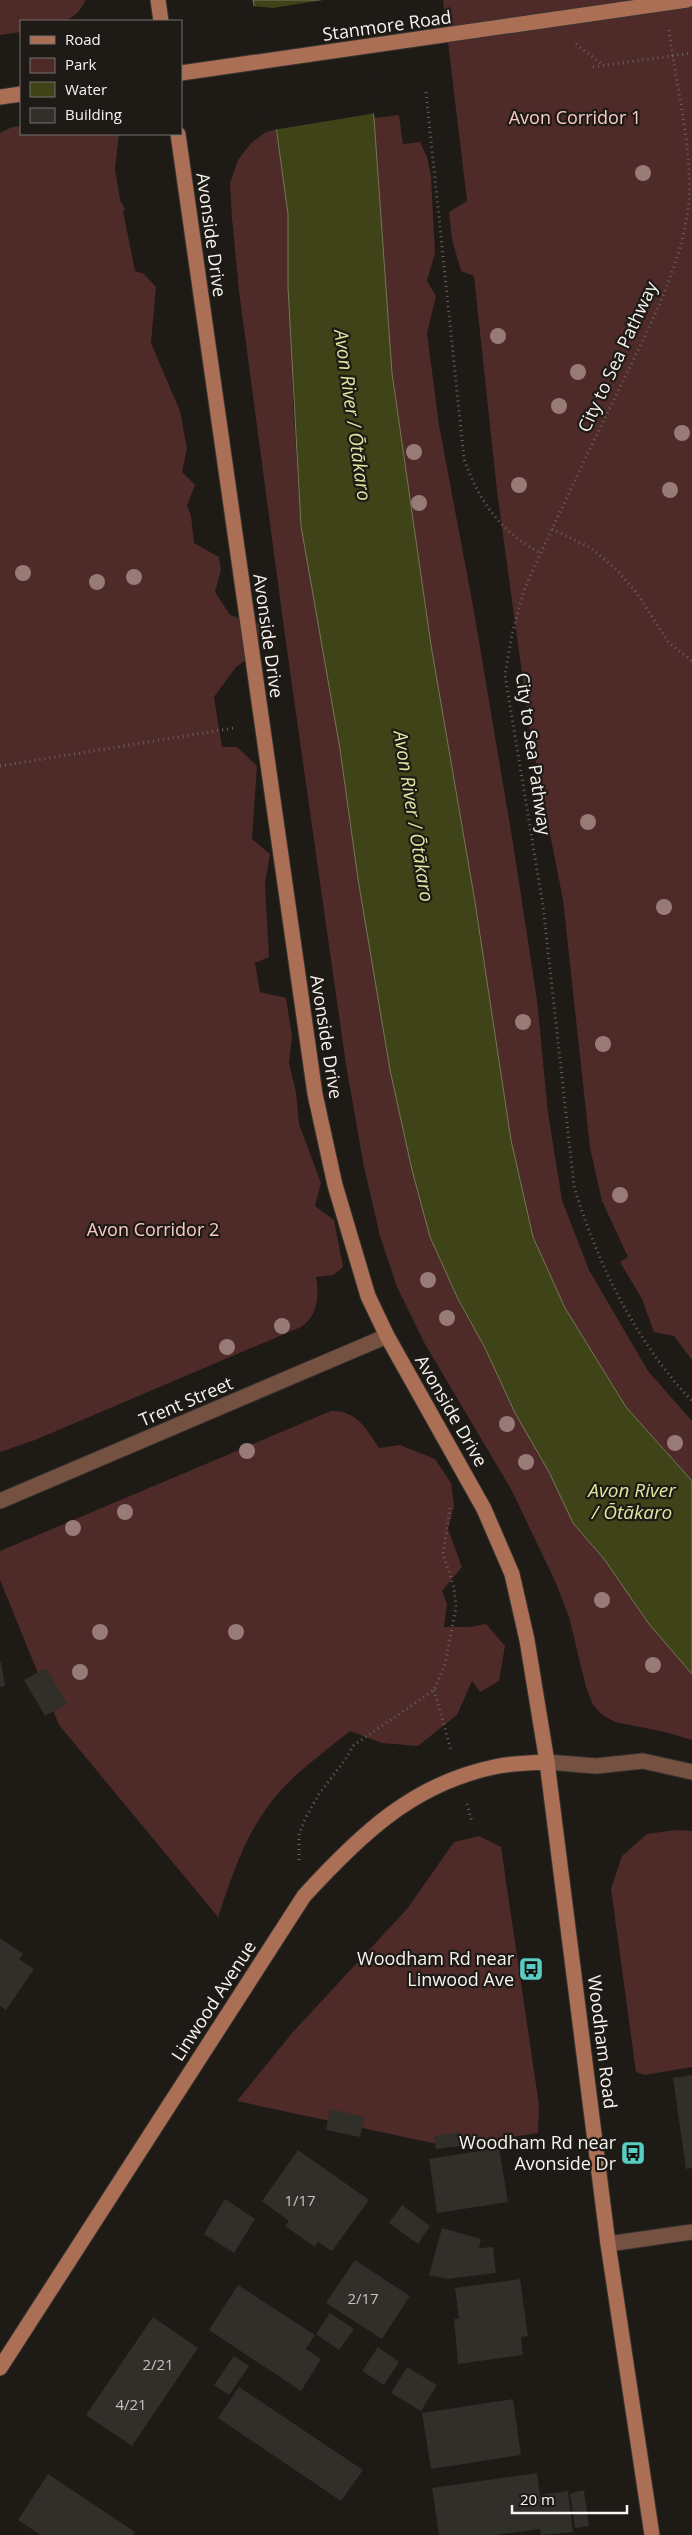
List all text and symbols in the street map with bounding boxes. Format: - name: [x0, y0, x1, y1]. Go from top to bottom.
- street label: Stanmore Road: [321, 4, 453, 46]
- legend: [20, 20, 182, 135]
- text: Road: [65, 29, 101, 49]
- text: Park: [65, 54, 96, 74]
- text: Water: [65, 79, 107, 99]
- text: Building: [65, 104, 122, 124]
- park label: Avon Corridor 1: [509, 105, 641, 129]
- street label: Avonside Drive: [191, 171, 233, 299]
- street label: City to Sea Pathway: [572, 276, 663, 436]
- water label: Avon River / Ōtākaro: [328, 326, 378, 502]
- street label: Avonside Drive: [248, 572, 290, 700]
- street label: City to Sea Pathway: [511, 671, 557, 838]
- water label: Avon River / Ōtākaro: [387, 727, 440, 903]
- street label: Avonside Drive: [305, 973, 349, 1101]
- park label: Avon Corridor 2: [87, 1217, 219, 1241]
- street label: Avonside Drive: [410, 1350, 494, 1471]
- street label: Trent Street: [135, 1371, 236, 1432]
- water label: Avon River / Ōtākaro: [586, 1477, 677, 1525]
- street label: Linwood Avenue: [165, 1936, 261, 2065]
- place label: Woodham Rd near Linwood Ave: [357, 1946, 515, 1991]
- bus stop icon: Woodham Rd near Linwood Ave: [518, 1956, 544, 1982]
- street label: Woodham Road: [583, 1974, 623, 2110]
- place label: Woodham Rd near Avonside Dr: [459, 2130, 617, 2175]
- bus stop icon: Woodham Rd near Avonside Dr: [620, 2140, 646, 2166]
- house number: 1/17: [284, 2190, 316, 2210]
- house number: 2/17: [347, 2288, 379, 2308]
- house number: 2/21: [142, 2354, 174, 2374]
- house number: 4/21: [115, 2394, 147, 2414]
- scale bar: [512, 2482, 627, 2514]
- text: 20 m: [520, 2489, 555, 2509]

